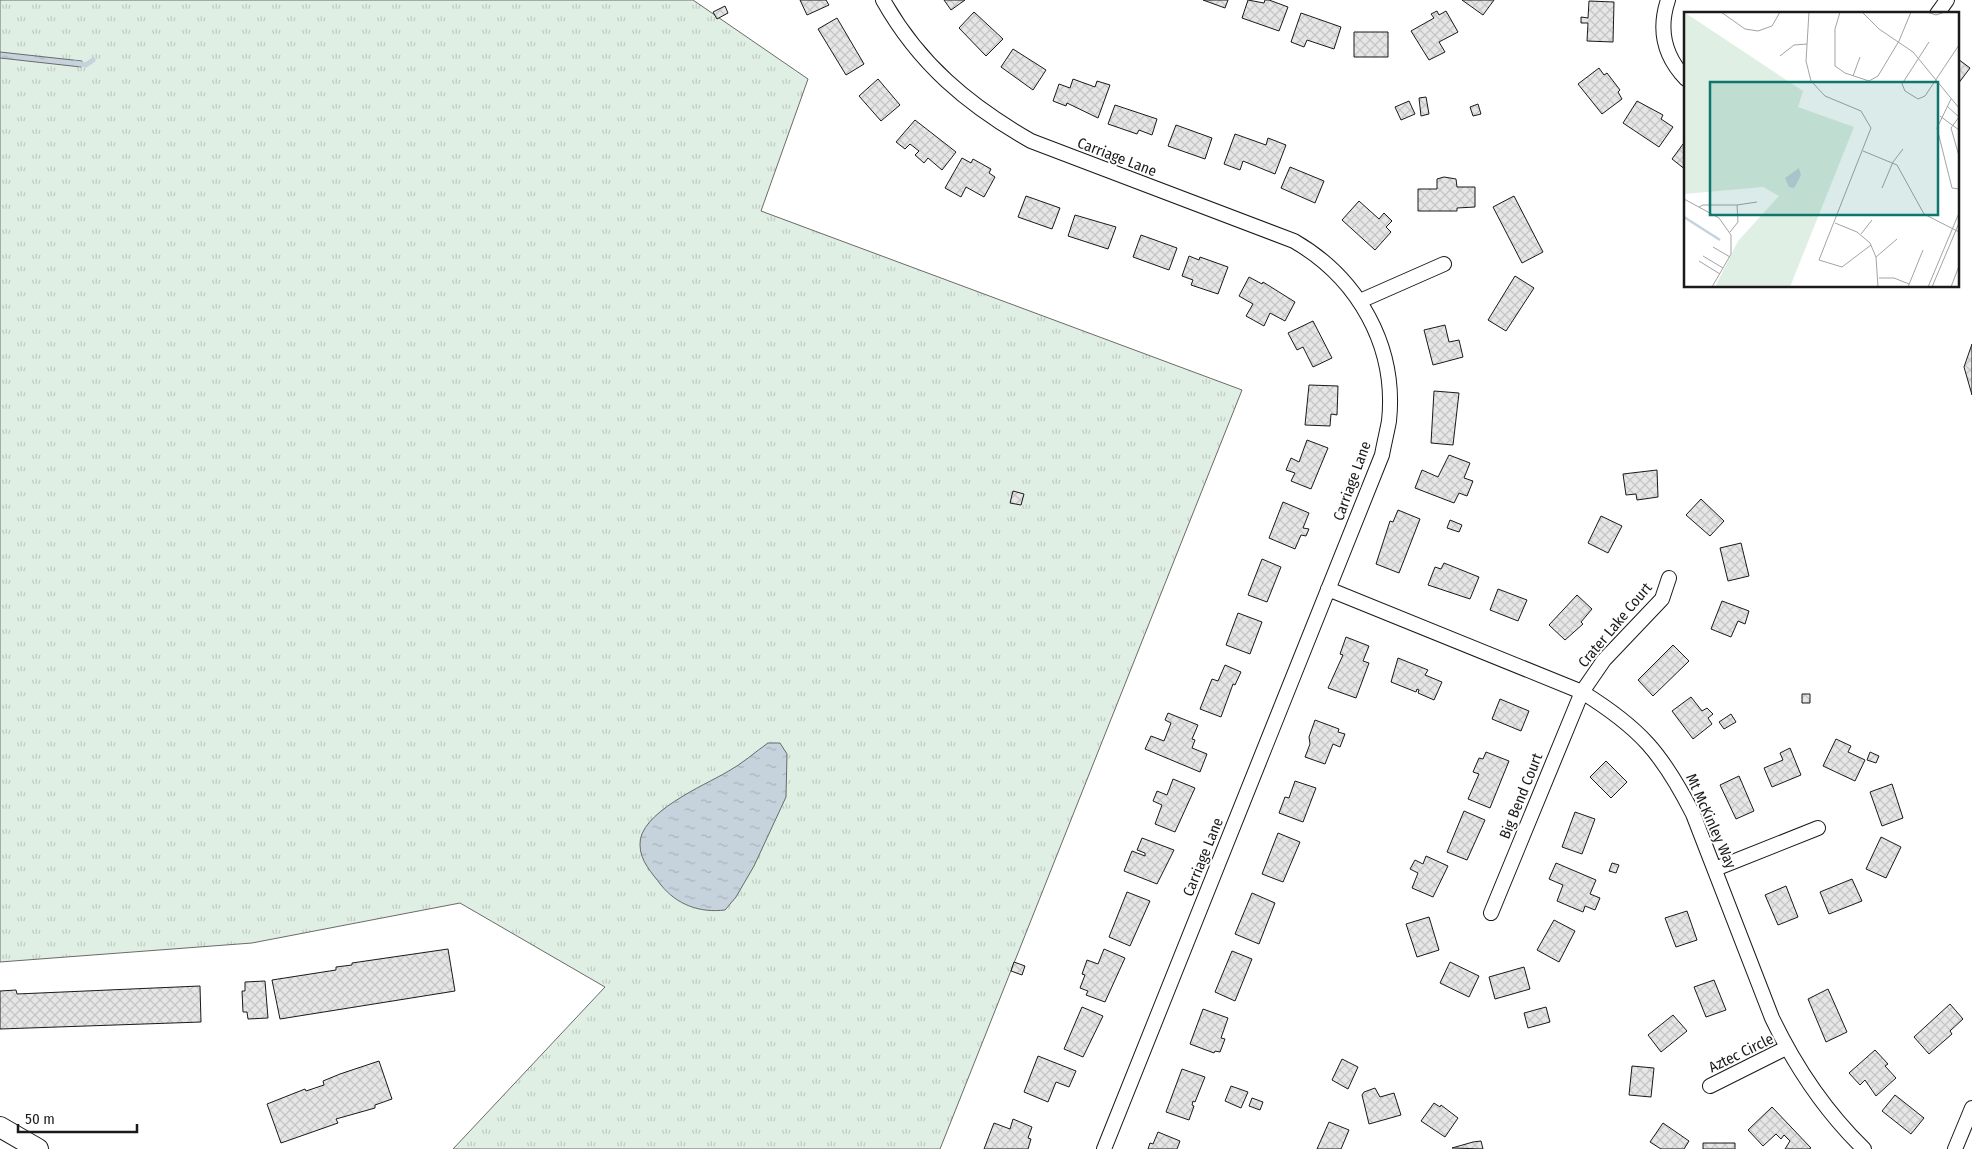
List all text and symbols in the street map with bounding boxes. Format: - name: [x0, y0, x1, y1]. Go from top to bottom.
- inset map: [1684, 12, 1960, 288]
- street label: Carriage Lane: [1075, 134, 1159, 180]
- street label: Carriage Lane: [1329, 439, 1375, 523]
- street label: Crater Lake Court: [1574, 579, 1656, 671]
- street label: Big Bend Court: [1496, 750, 1546, 841]
- street label: Mt McKinley Way: [1682, 771, 1740, 871]
- street label: Carriage Lane: [1179, 815, 1227, 899]
- street label: Aztec Circle: [1706, 1030, 1776, 1076]
- scale bar: [18, 1102, 136, 1134]
- text: 50 m: [25, 1110, 55, 1128]

